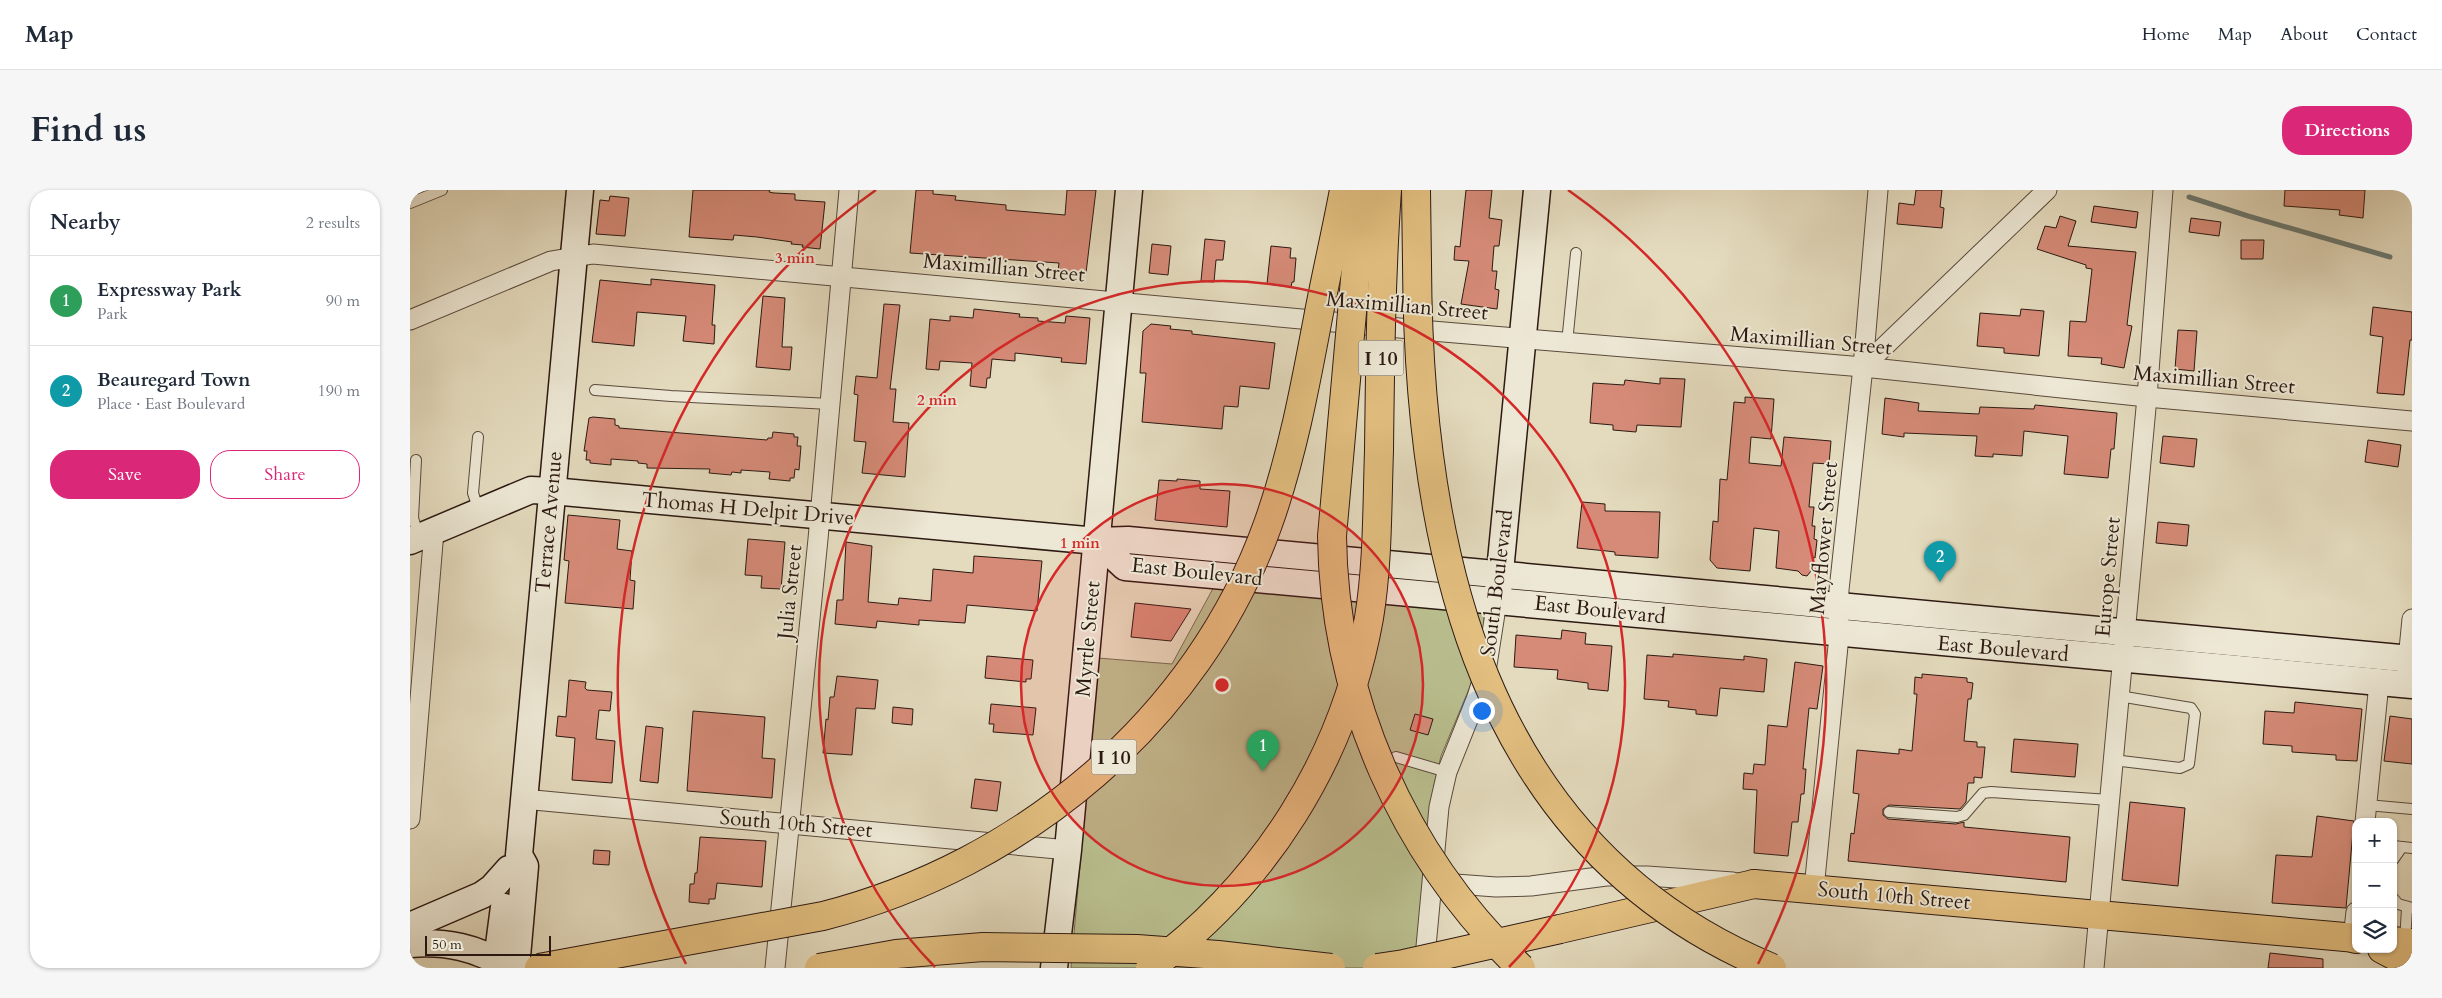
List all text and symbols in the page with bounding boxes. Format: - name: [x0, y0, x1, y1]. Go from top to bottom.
- text: Map: [25, 18, 74, 51]
- text: Home: [2142, 22, 2190, 47]
- text: Map: [2218, 22, 2252, 47]
- text: About: [2280, 22, 2328, 47]
- text: Contact: [2356, 22, 2417, 47]
- text: Find us: [30, 106, 146, 154]
- button: Directions: [2282, 106, 2412, 155]
- text: Nearby: [50, 208, 121, 237]
- text: 2 results: [306, 212, 360, 234]
- street label: Maximillian Street: [922, 246, 1087, 290]
- text: 3 min: [775, 248, 815, 268]
- text: Expressway Park: [97, 277, 242, 303]
- street label: Maximillian Street: [1325, 284, 1490, 328]
- text: 1: [62, 290, 70, 312]
- text: 90 m: [326, 290, 360, 312]
- text: Park: [97, 303, 128, 325]
- street label: Maximillian Street: [1729, 319, 1894, 363]
- road number: I 10: [1358, 340, 1404, 376]
- street label: Maximillian Street: [2132, 358, 2297, 402]
- text: Beauregard Town: [97, 367, 250, 393]
- text: 2: [62, 380, 70, 402]
- text: 190 m: [318, 380, 360, 402]
- text: 2 min: [917, 390, 957, 410]
- text: Place · East Boulevard: [97, 393, 245, 415]
- button: Save: [50, 450, 200, 499]
- button: Share: [210, 450, 360, 499]
- street label: Terrace Avenue: [528, 450, 570, 594]
- street label: Mayflower Street: [1803, 460, 1845, 616]
- street label: Thomas H Delpit Drive: [641, 485, 855, 533]
- street label: South Boulevard: [1474, 508, 1520, 658]
- street label: Europe Street: [2088, 515, 2128, 638]
- text: 1 min: [1060, 533, 1100, 553]
- pin: 2: [1924, 541, 1956, 582]
- street label: Julia Street: [770, 543, 809, 644]
- street label: East Boulevard: [1130, 551, 1264, 593]
- street label: Myrtle Street: [1068, 579, 1108, 698]
- street label: East Boulevard: [1533, 589, 1667, 631]
- street label: East Boulevard: [1936, 629, 2070, 669]
- centre of rings: [1213, 676, 1231, 694]
- your location: [1469, 698, 1495, 724]
- pin: 1: [1247, 730, 1279, 771]
- road number: I 10: [1092, 740, 1136, 774]
- street label: South 10th Street: [719, 803, 874, 845]
- map controls: [2352, 818, 2397, 953]
- button: +: [2352, 818, 2397, 863]
- button: −: [2352, 863, 2397, 908]
- street label: South 10th Street: [1817, 875, 1972, 917]
- button: layers: [2352, 908, 2397, 953]
- scale bar: [425, 933, 551, 956]
- text: 50 m: [432, 935, 462, 954]

